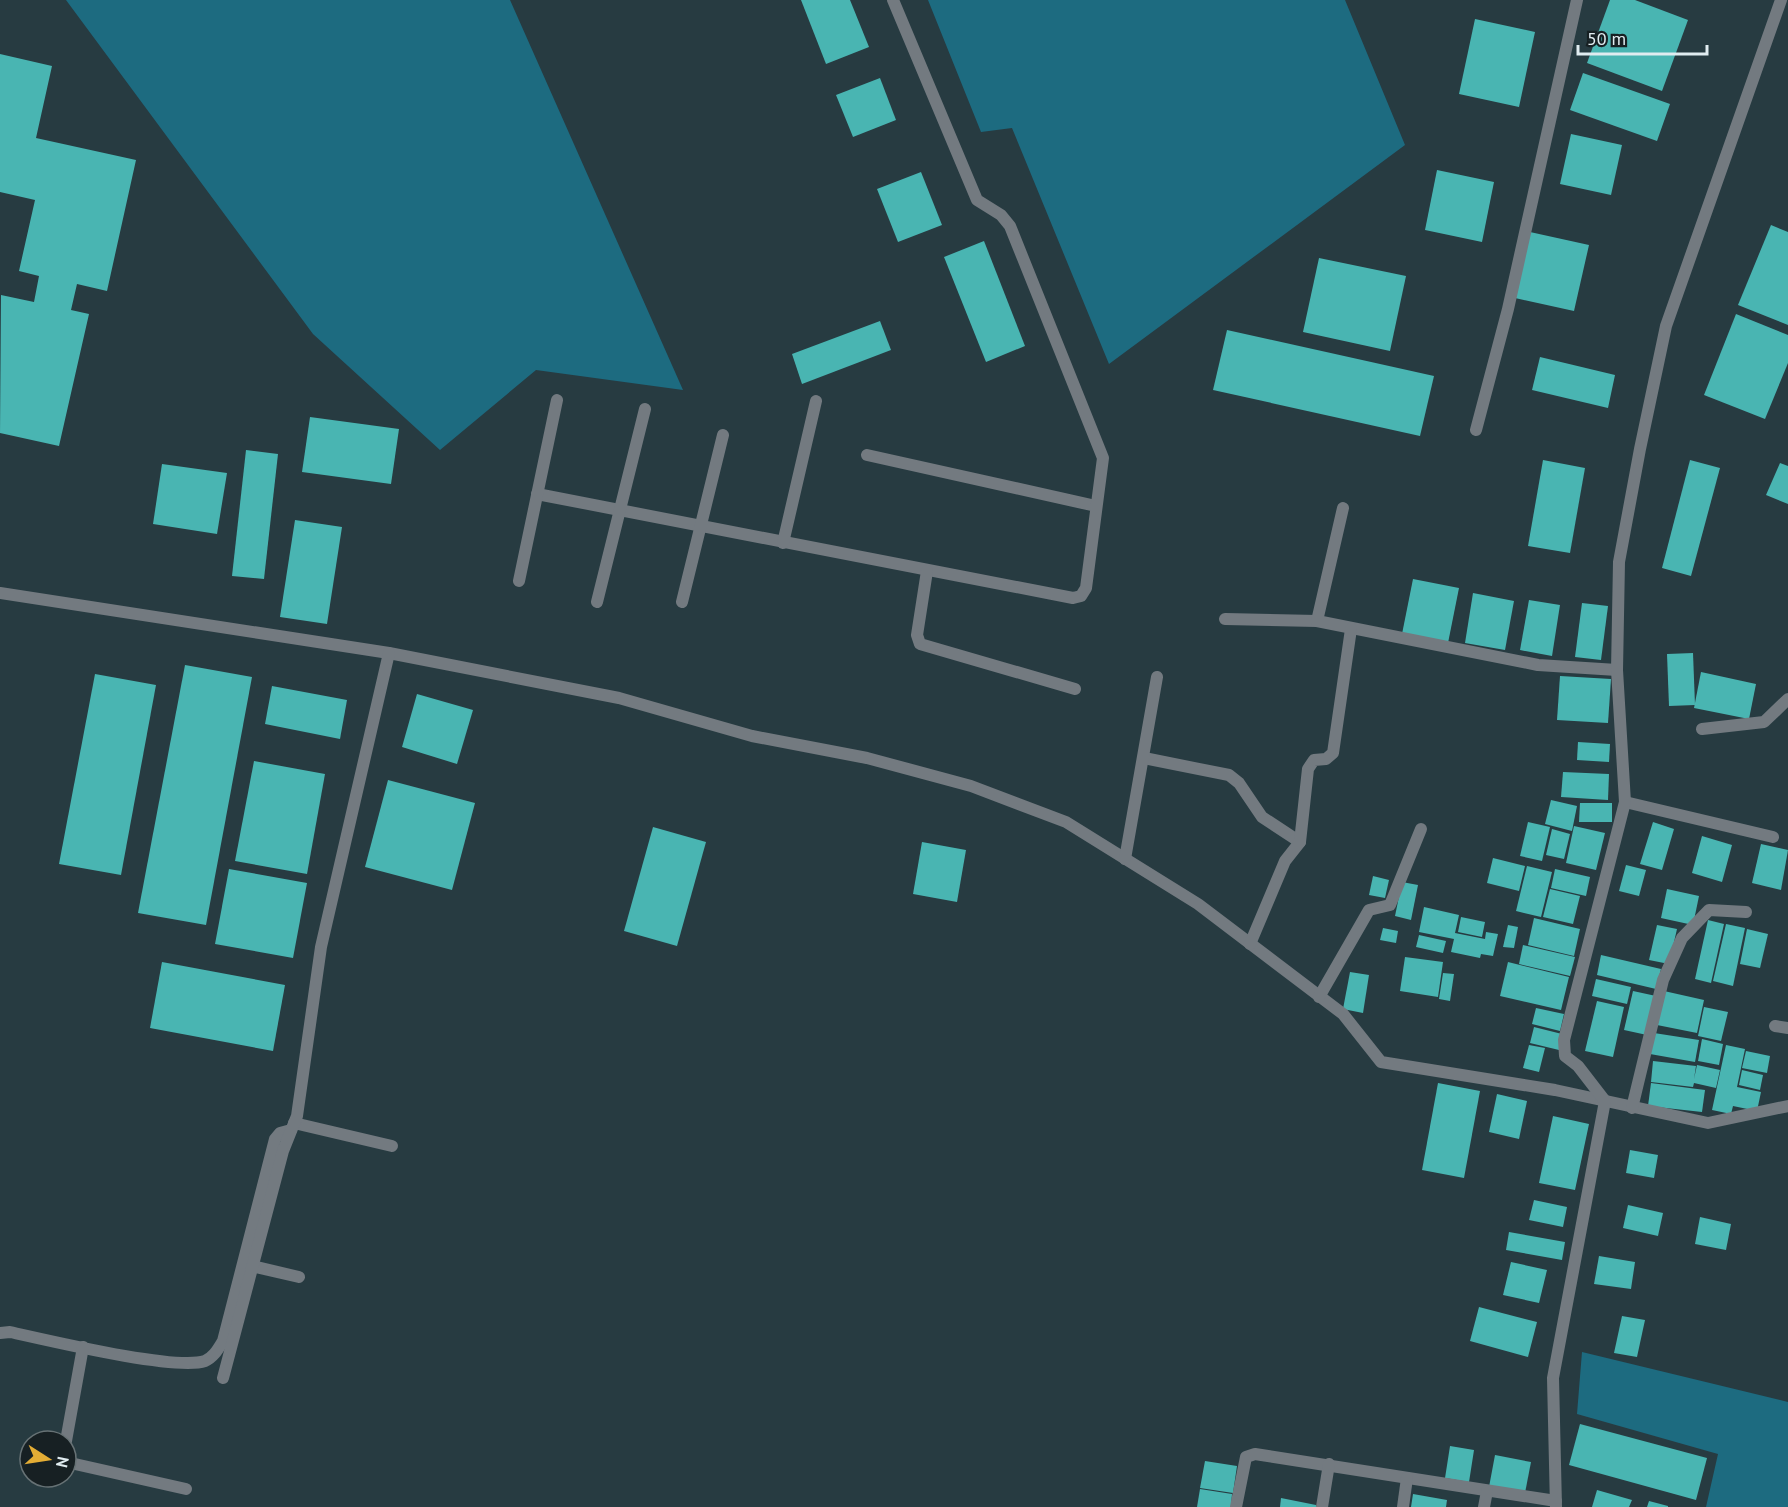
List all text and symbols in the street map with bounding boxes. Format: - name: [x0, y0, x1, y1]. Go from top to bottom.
- scale bar: [1578, 18, 1707, 56]
- text: 50 m: [1587, 27, 1626, 50]
- north arrow: [18, 1429, 78, 1489]
- text: N: [52, 1455, 74, 1469]

